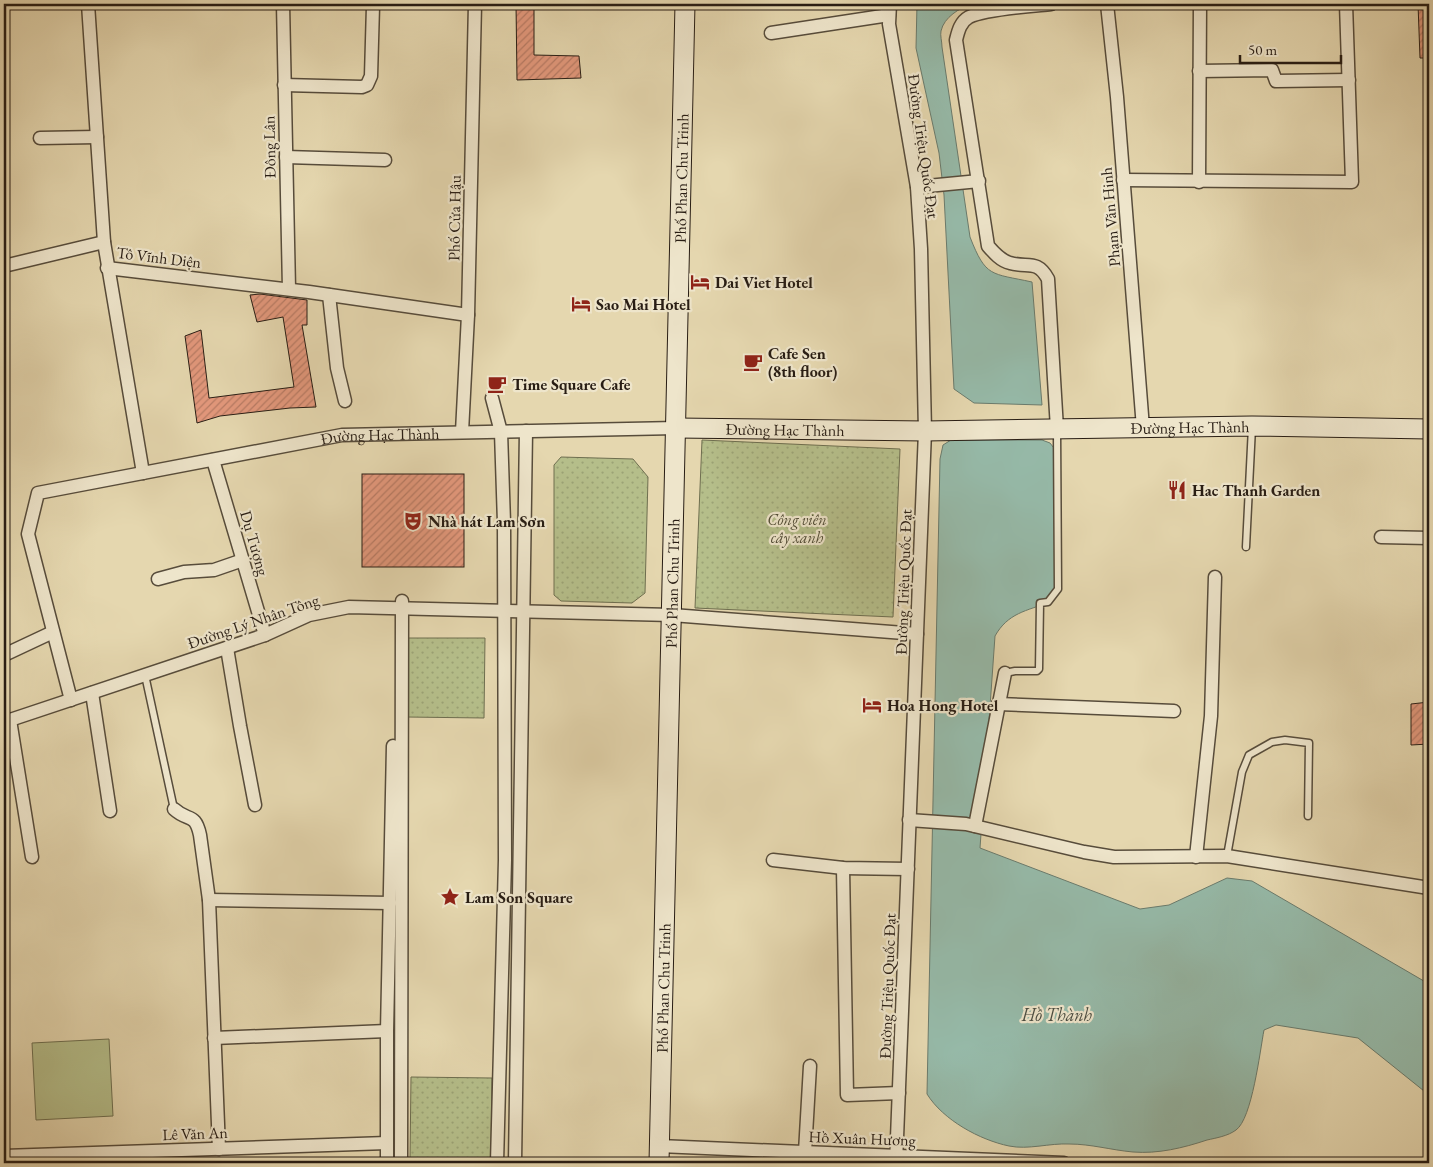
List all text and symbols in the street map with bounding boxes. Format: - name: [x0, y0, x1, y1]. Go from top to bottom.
- scale bar: [1240, 32, 1342, 64]
- text: 50 m: [1248, 40, 1277, 59]
- street label: Đường Triệu Quốc Đạt: [903, 72, 944, 220]
- street label: Phố Phan Chu Trinh: [670, 113, 694, 243]
- street label: Đông Lân: [258, 115, 281, 179]
- street label: Phạm Văn Hinh: [1096, 166, 1125, 268]
- street label: Phố Cửa Hậu: [443, 174, 466, 261]
- street label: Tô Vĩnh Diện: [115, 242, 203, 273]
- hotel icon: Dai Viet Hotel: [689, 271, 711, 293]
- place label: Dai Viet Hotel: [715, 272, 813, 293]
- hotel icon: Sao Mai Hotel: [570, 293, 592, 315]
- place label: Sao Mai Hotel: [596, 294, 691, 315]
- place label: Cafe Sen (8th floor): [768, 343, 837, 382]
- cafe icon: Cafe Sen (8th floor): [742, 351, 764, 373]
- cafe icon: Time Square Cafe: [486, 373, 508, 395]
- place label: Time Square Cafe: [512, 374, 631, 395]
- street label: Đường Hạc Thành: [1130, 416, 1250, 439]
- street label: Đường Hạc Thành: [725, 419, 845, 441]
- street label: Đường Hạc Thành: [319, 423, 440, 450]
- restaurant icon: Hac Thanh Garden: [1166, 479, 1188, 501]
- place label: Hac Thanh Garden: [1192, 480, 1320, 501]
- street label: Dụ Tượng: [235, 508, 274, 579]
- park label: Công viên cây xanh: [767, 509, 827, 548]
- street label: Đường Triệu Quốc Đạt: [890, 509, 917, 655]
- theatre icon: Nhà hát Lam Sơn: [402, 510, 424, 532]
- place label: Nhà hát Lam Sơn: [428, 511, 545, 532]
- street label: Phố Phan Chu Trinh: [661, 518, 684, 648]
- street label: Đường Lý Nhân Tông: [185, 589, 323, 654]
- hotel icon: Hoa Hong Hotel: [861, 694, 883, 716]
- place label: Hoa Hong Hotel: [887, 695, 999, 716]
- place icon: Lam Son Square: [439, 886, 461, 908]
- place label: Lam Son Square: [465, 887, 573, 908]
- street label: Đường Triệu Quốc Đạt: [874, 913, 901, 1059]
- street label: Phố Phan Chu Trinh: [651, 923, 675, 1053]
- water label: Hồ Thành: [1021, 1003, 1092, 1026]
- street label: Lê Văn An: [162, 1122, 229, 1145]
- street label: Hồ Xuân Hương: [808, 1126, 917, 1151]

